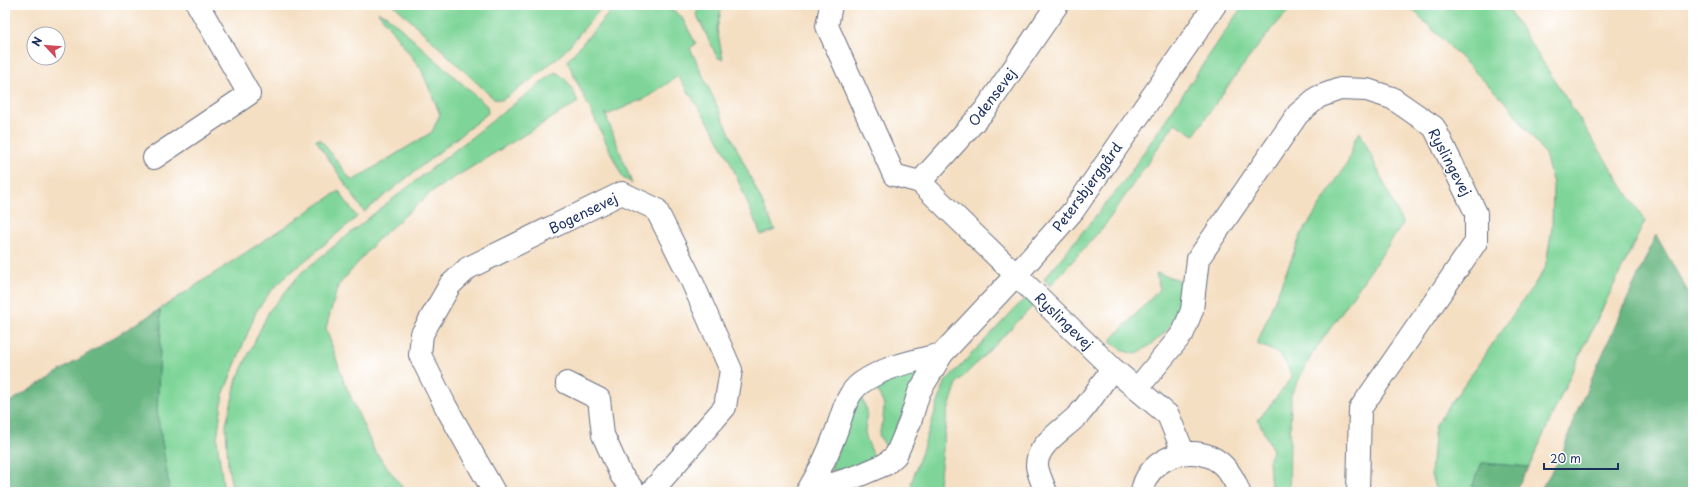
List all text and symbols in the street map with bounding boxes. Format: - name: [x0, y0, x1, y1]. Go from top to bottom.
- north arrow: [26, 26, 66, 66]
- text: N: [27, 33, 46, 49]
- street label: Odensevej: [963, 63, 1021, 131]
- street label: Ryslingevej: [1423, 124, 1477, 200]
- street label: Petersbjerggård: [1047, 137, 1127, 236]
- street label: Bogensevej: [545, 187, 621, 239]
- street label: Ryslingevej: [1030, 288, 1098, 354]
- scale bar: [1544, 445, 1618, 471]
- text: 20 m: [1550, 449, 1581, 467]

